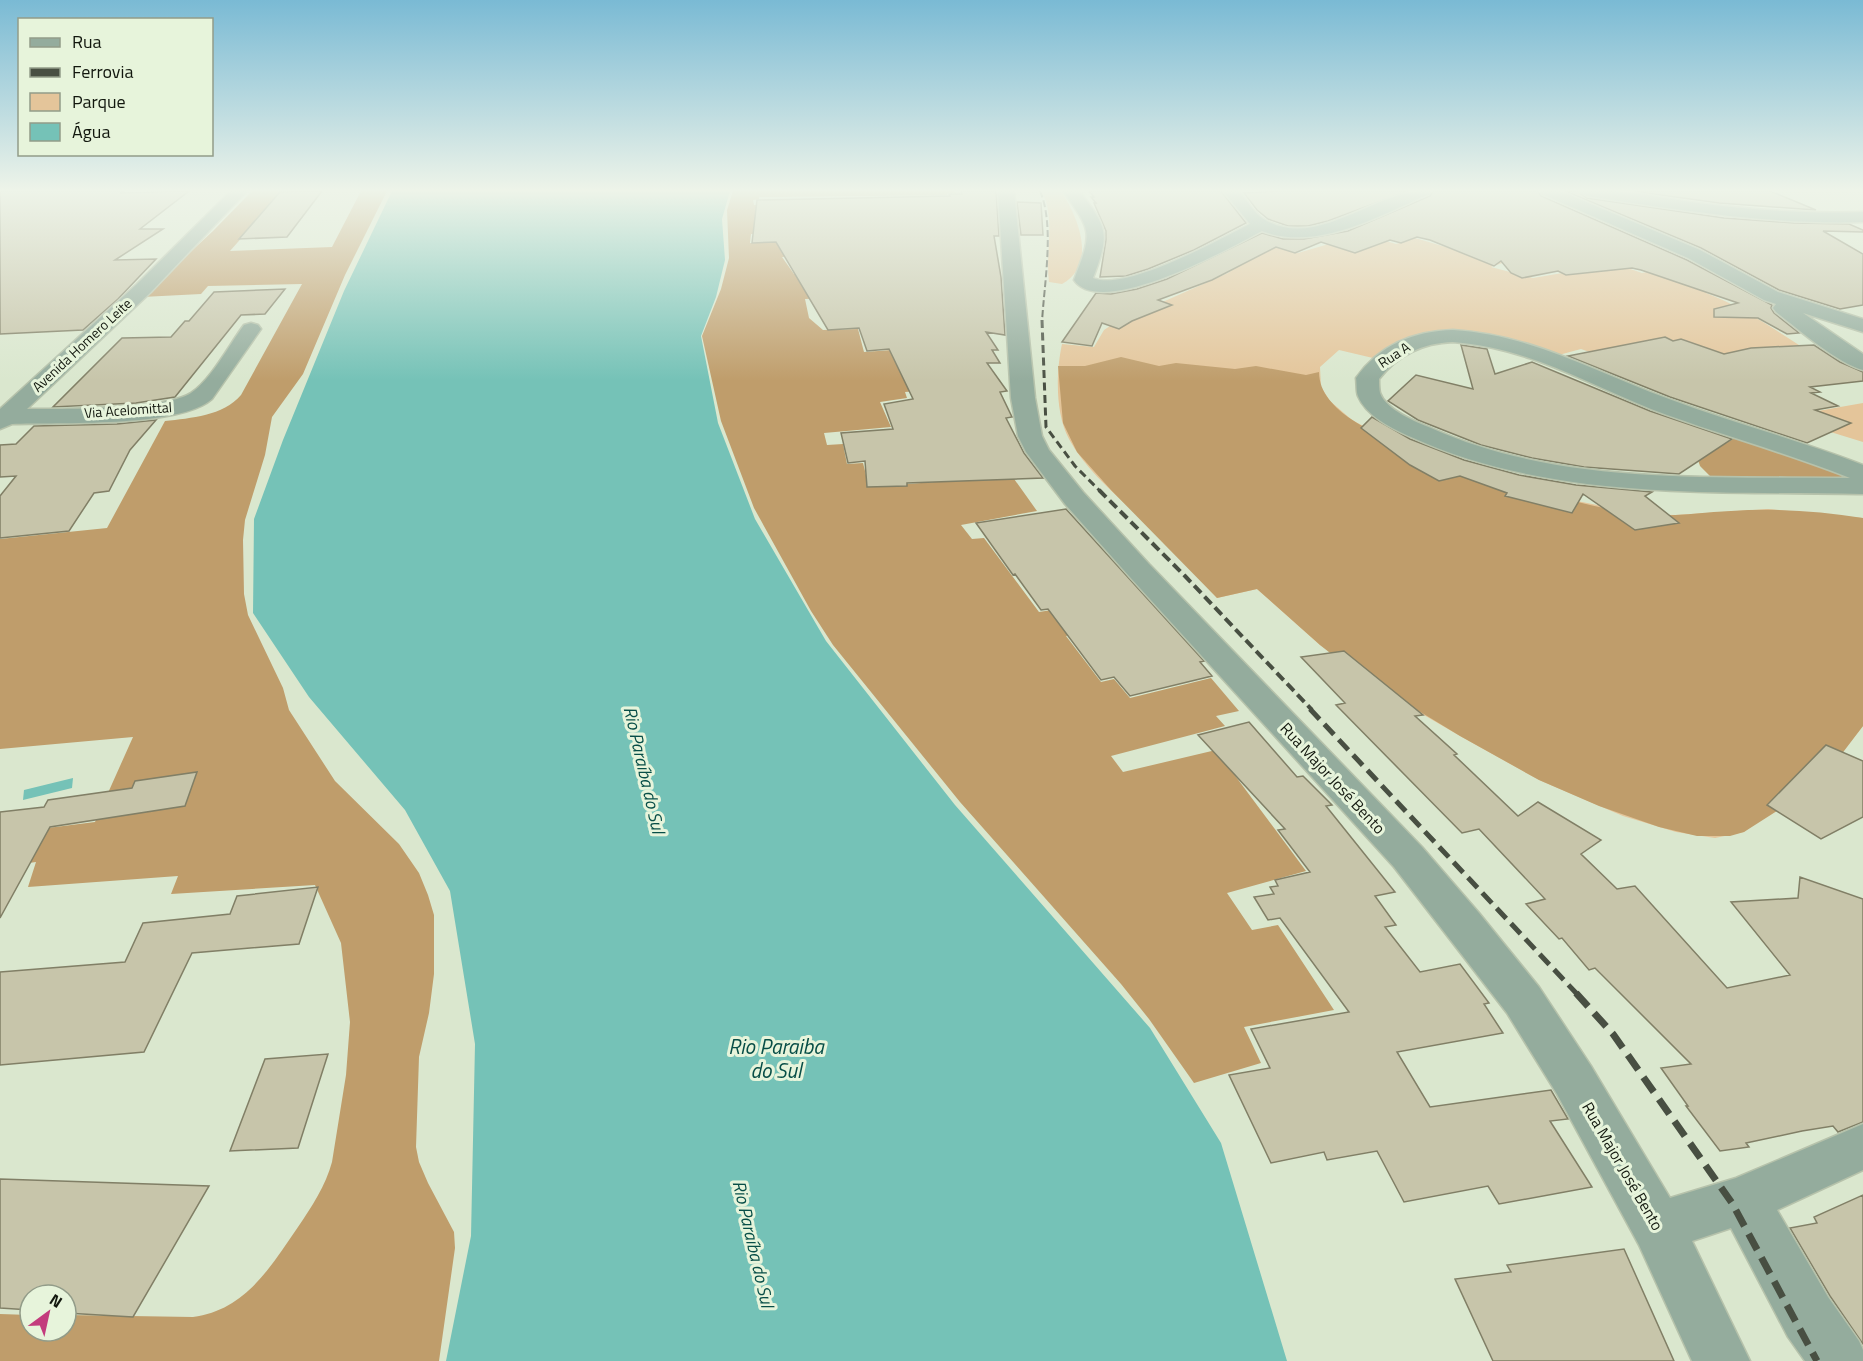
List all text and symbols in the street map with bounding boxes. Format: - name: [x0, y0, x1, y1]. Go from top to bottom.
- legend: [18, 18, 213, 156]
- text: Rua: [72, 28, 102, 55]
- text: Ferrovia: [72, 58, 133, 85]
- text: Parque: [72, 88, 126, 115]
- text: Água: [72, 118, 110, 145]
- street label: Avenida Homero Leite: [27, 293, 136, 396]
- street label: Rua A: [1374, 336, 1414, 373]
- street label: Via Acelomittal: [83, 396, 173, 423]
- water label: Rio Paraíba do Sul: [617, 704, 673, 838]
- street label: Rua Major José Bento: [1275, 717, 1391, 839]
- water label: Rio Paraiba do Sul: [728, 1030, 825, 1086]
- street label: Rua Major José Bento: [1576, 1097, 1670, 1235]
- water label: Rio Paraíba do Sul: [726, 1178, 782, 1312]
- north arrow: [18, 1283, 78, 1343]
- text: N: [45, 1287, 67, 1314]

